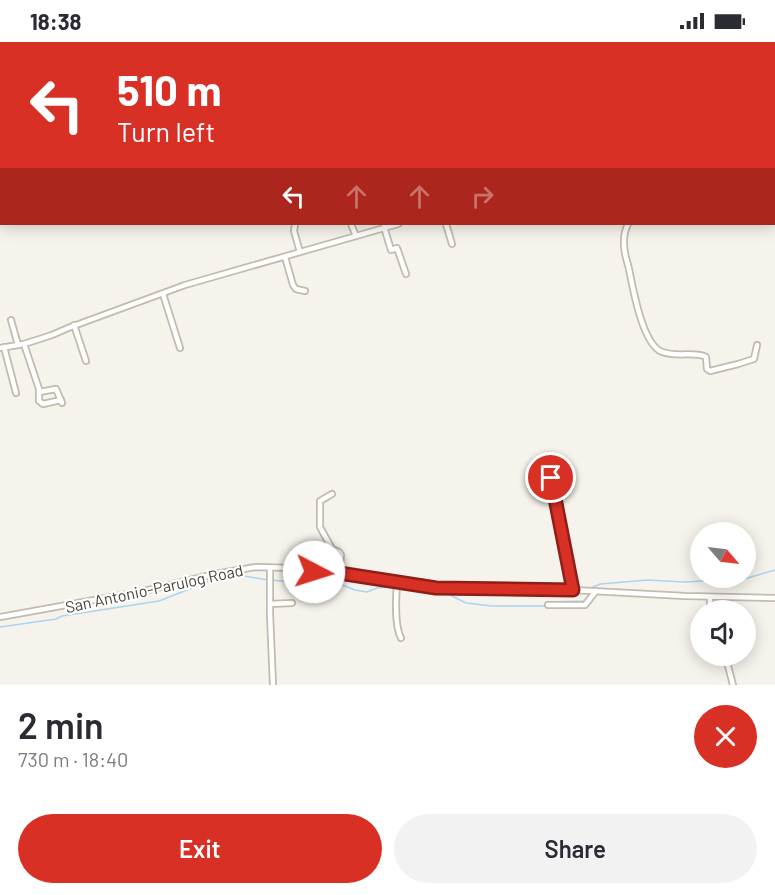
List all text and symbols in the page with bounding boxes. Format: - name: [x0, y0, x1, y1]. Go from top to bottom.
- text: 18:38: [30, 8, 81, 34]
- text: 510 m: [117, 64, 221, 114]
- icon: left: [18, 66, 96, 144]
- text: Turn left: [117, 115, 215, 147]
- icon: left: [277, 180, 310, 213]
- icon: ahead: [340, 180, 373, 213]
- icon: ahead: [403, 180, 436, 213]
- icon: right: [466, 180, 499, 213]
- pin: [525, 452, 576, 503]
- icon: arrive: [534, 461, 567, 494]
- north arrow: [690, 522, 756, 588]
- map controls: [690, 522, 756, 666]
- position arrow: [282, 540, 346, 604]
- street label: San Antonio-Parulog Road: [63, 560, 245, 616]
- button: sound: [690, 600, 756, 666]
- text: 2 min: [18, 703, 104, 746]
- button: close: [694, 705, 757, 768]
- text: 730 m · 18:40: [18, 747, 128, 771]
- button: Exit: [18, 814, 382, 883]
- button: Share: [394, 814, 757, 883]

